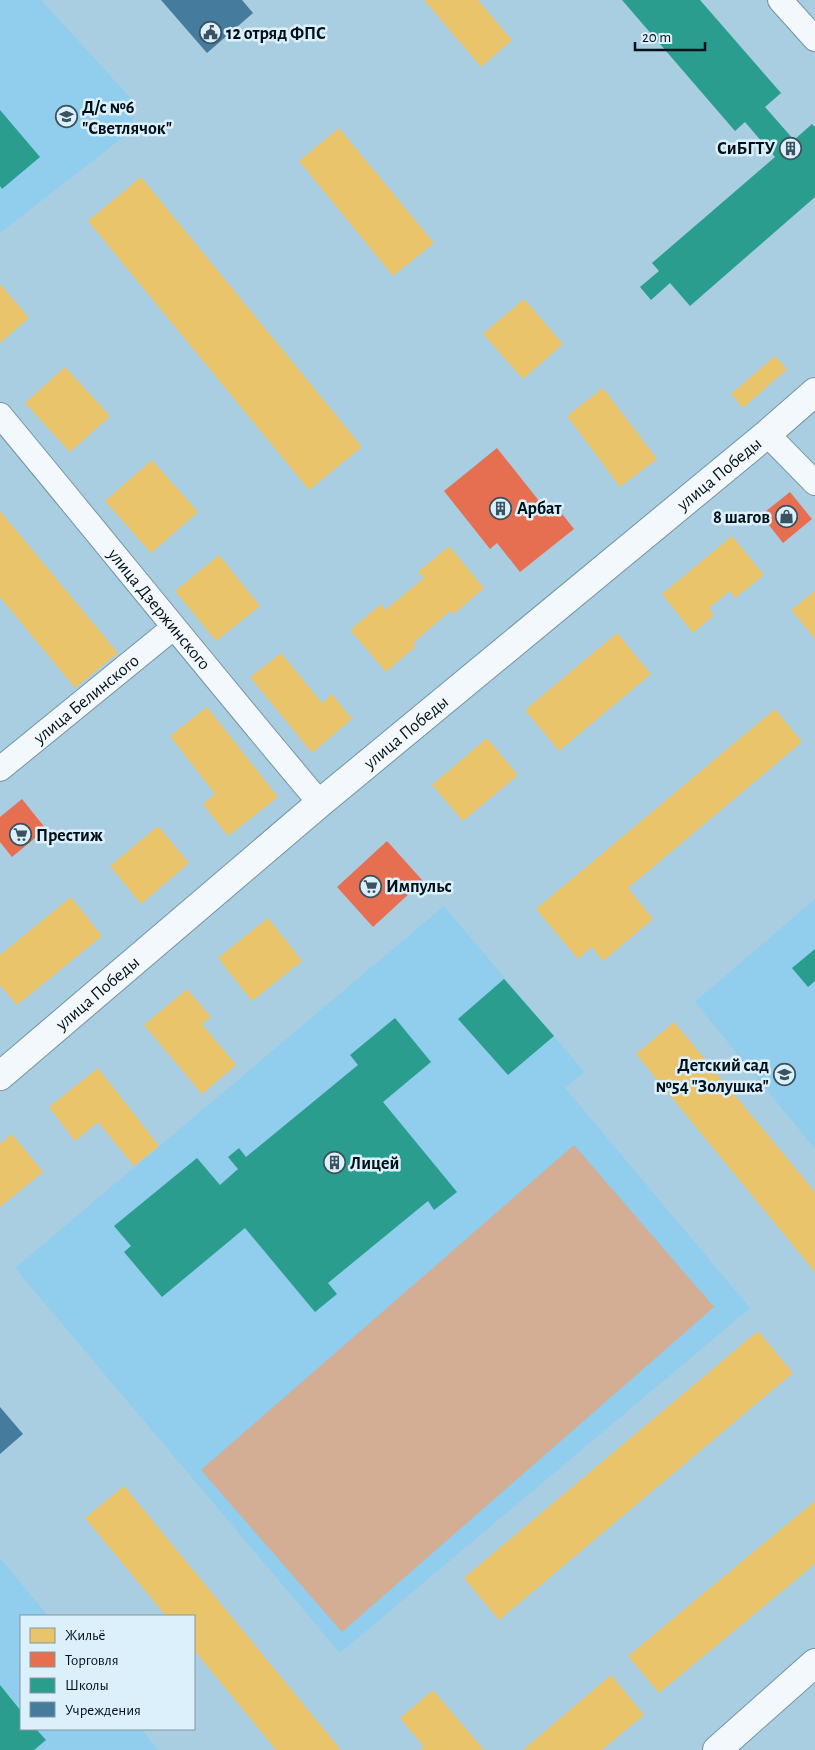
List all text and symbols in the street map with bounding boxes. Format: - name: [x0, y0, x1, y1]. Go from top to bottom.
- scale bar: [635, 20, 705, 52]
- public building icon: 12 отряд ФПС: [198, 21, 222, 45]
- place label: 12 отряд ФПС: [226, 25, 326, 43]
- text: 20 m: [642, 30, 671, 45]
- place label: Д/с №6 "Светлячок": [82, 99, 172, 138]
- school or university icon: Д/с №6 "Светлячок": [54, 105, 78, 129]
- building icon: СиБГТУ: [779, 136, 803, 160]
- place label: СиБГТУ: [717, 140, 775, 158]
- street label: улица Победы: [673, 435, 765, 515]
- building icon: Арбат: [489, 496, 513, 520]
- place label: Арбат: [517, 500, 562, 518]
- shop icon: 8 шагов: [774, 505, 798, 529]
- place label: 8 шагов: [713, 509, 770, 527]
- street label: улица Дзержинского: [103, 545, 213, 674]
- street label: улица Белинского: [30, 652, 143, 748]
- street label: улица Победы: [360, 693, 452, 773]
- supermarket icon: Престиж: [8, 823, 32, 847]
- place label: Престиж: [36, 827, 103, 845]
- supermarket icon: Импульс: [358, 874, 382, 898]
- place label: Импульс: [386, 878, 452, 896]
- street label: улица Победы: [52, 953, 143, 1035]
- place label: Детский сад №54 "Золушка": [655, 1057, 769, 1096]
- school or university icon: Детский сад №54 "Золушка": [773, 1063, 797, 1087]
- building icon: Лицей: [322, 1151, 346, 1175]
- place label: Лицей: [350, 1155, 399, 1173]
- legend: [20, 1615, 195, 1730]
- text: Жильё: [65, 1628, 105, 1643]
- text: Торговля: [65, 1653, 119, 1668]
- text: Школы: [65, 1678, 109, 1693]
- text: Учреждения: [65, 1703, 141, 1718]

